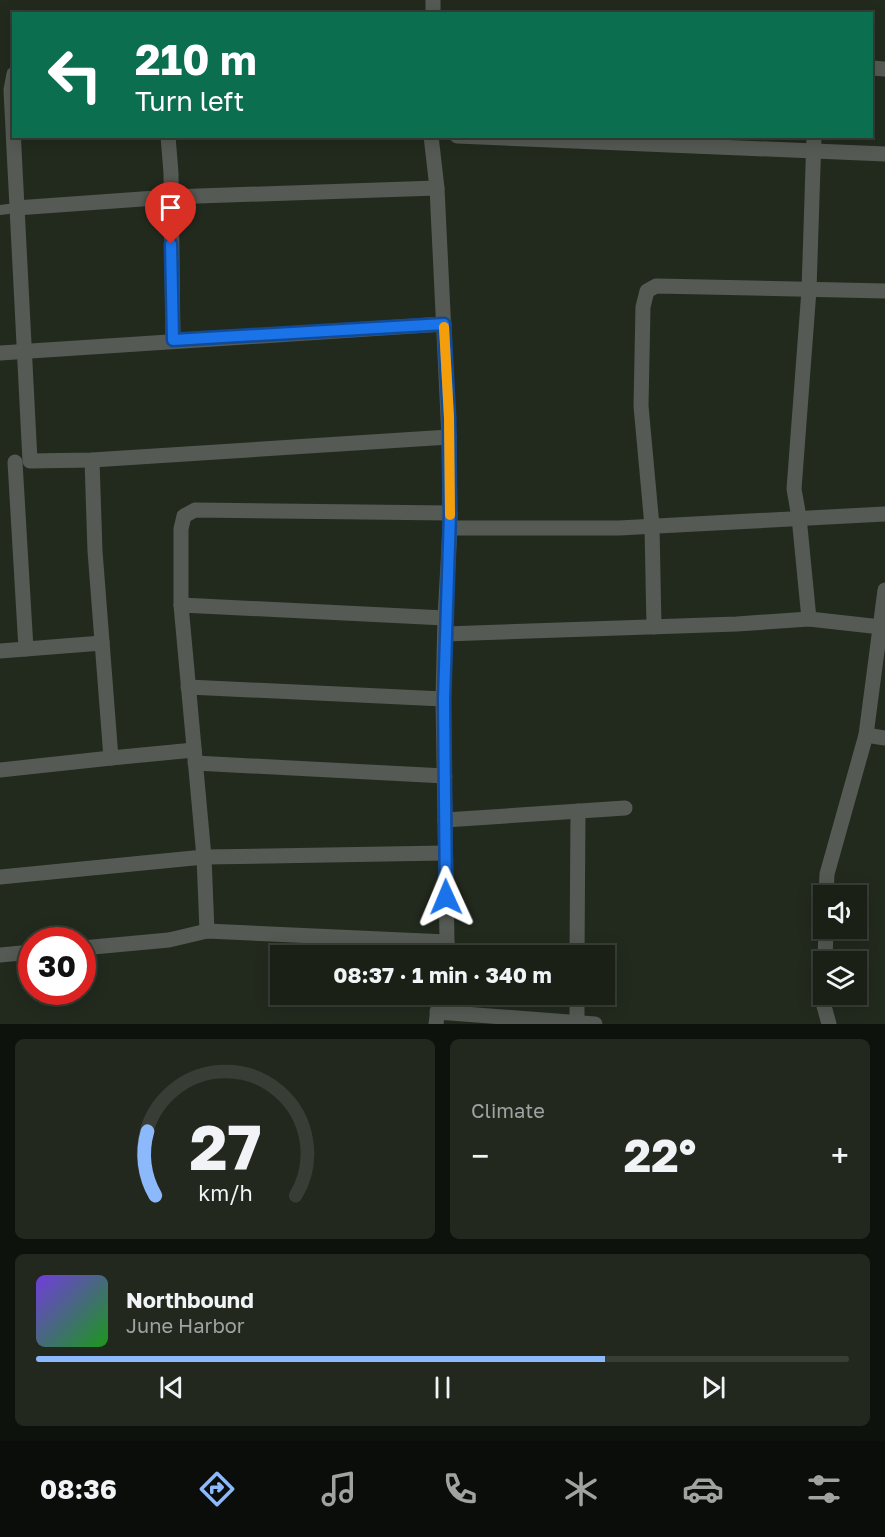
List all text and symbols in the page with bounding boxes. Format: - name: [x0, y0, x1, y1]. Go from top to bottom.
- text: 210 m: [135, 34, 257, 84]
- icon: left: [36, 36, 114, 114]
- text: Turn left: [135, 85, 244, 117]
- pin: [145, 182, 196, 244]
- icon: arrive: [154, 191, 187, 224]
- position arrow: [414, 865, 478, 929]
- map controls: [813, 885, 867, 1005]
- button: sound: [813, 885, 867, 939]
- speed limit sign: 30: [18, 927, 96, 1005]
- button: layers: [813, 951, 867, 1005]
- text: 08:37 · 1 min · 340 m: [333, 961, 552, 988]
- text: Climate: [471, 1098, 545, 1122]
- text: 27: [189, 1109, 261, 1184]
- text: 22°: [624, 1128, 696, 1182]
- text: −: [471, 1136, 489, 1175]
- text: +: [831, 1136, 849, 1175]
- text: km/h: [198, 1180, 252, 1206]
- text: Northbound: [126, 1286, 254, 1313]
- text: June Harbor: [126, 1313, 245, 1337]
- icon: previous: [155, 1371, 188, 1404]
- icon: pause: [426, 1371, 459, 1404]
- icon: next: [697, 1371, 730, 1404]
- icon: directions: [196, 1468, 238, 1510]
- icon: music: [318, 1468, 360, 1510]
- icon: phone: [439, 1468, 481, 1510]
- icon: climate: [560, 1468, 602, 1510]
- icon: car: [682, 1468, 724, 1510]
- icon: filters: [803, 1468, 845, 1510]
- text: 08:36: [40, 1473, 117, 1505]

